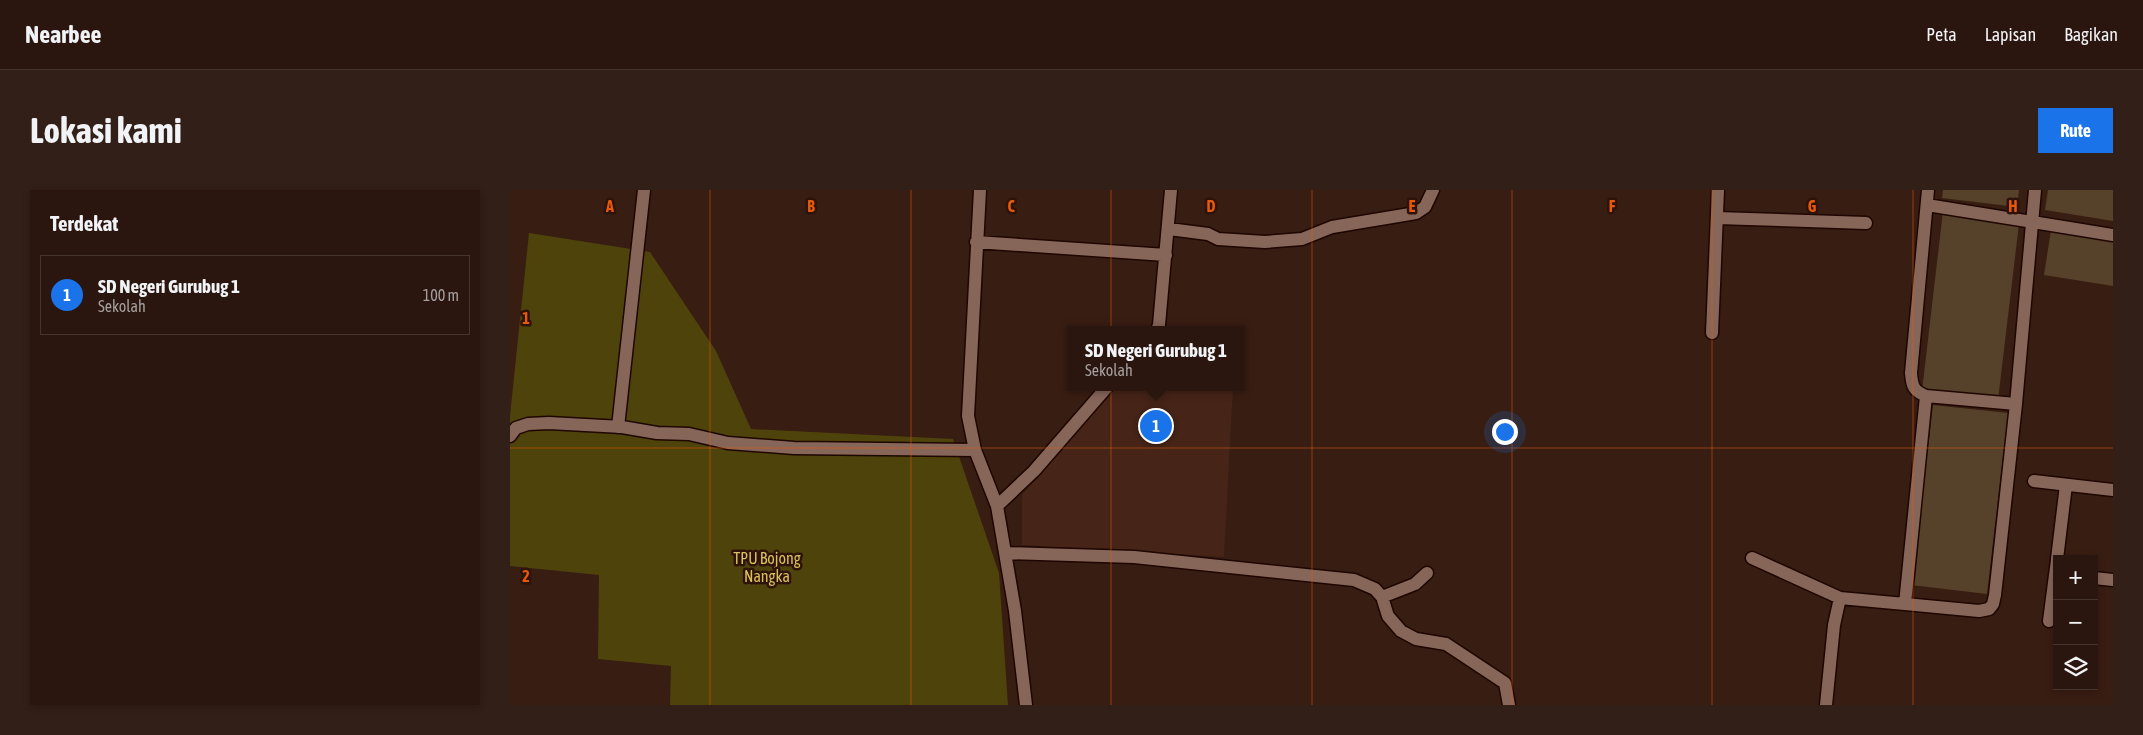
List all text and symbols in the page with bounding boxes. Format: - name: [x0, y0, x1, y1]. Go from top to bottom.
- text: Nearbee: [25, 21, 101, 48]
- text: Peta: [1926, 24, 1957, 45]
- text: Lapisan: [1985, 24, 2036, 45]
- text: Bagikan: [2064, 24, 2118, 45]
- button: Rute: [2038, 108, 2113, 153]
- text: Lokasi kami: [30, 110, 182, 150]
- text: A: [605, 197, 614, 215]
- text: B: [807, 197, 815, 215]
- text: C: [1007, 197, 1015, 215]
- text: D: [1207, 197, 1216, 215]
- text: E: [1409, 197, 1416, 215]
- text: F: [1609, 197, 1616, 215]
- text: G: [1808, 197, 1817, 215]
- text: H: [2008, 197, 2018, 215]
- text: Terdekat: [50, 211, 118, 235]
- text: SD Negeri Gurubug 1: [98, 275, 240, 297]
- text: 1: [63, 286, 71, 304]
- text: 100 m: [423, 286, 459, 304]
- text: Sekolah: [98, 297, 146, 315]
- text: 1: [522, 309, 530, 327]
- popup: [1067, 326, 1245, 391]
- text: SD Negeri Gurubug 1: [1085, 339, 1227, 361]
- text: Sekolah: [1085, 361, 1133, 379]
- pin: 1: [1140, 407, 1172, 445]
- your location: [1492, 419, 1518, 445]
- park label: TPU Bojong Nangka: [733, 549, 801, 586]
- map controls: [2053, 555, 2098, 690]
- button: +: [2053, 555, 2098, 600]
- text: 2: [522, 567, 530, 585]
- button: −: [2053, 600, 2098, 645]
- button: layers: [2053, 645, 2098, 690]

